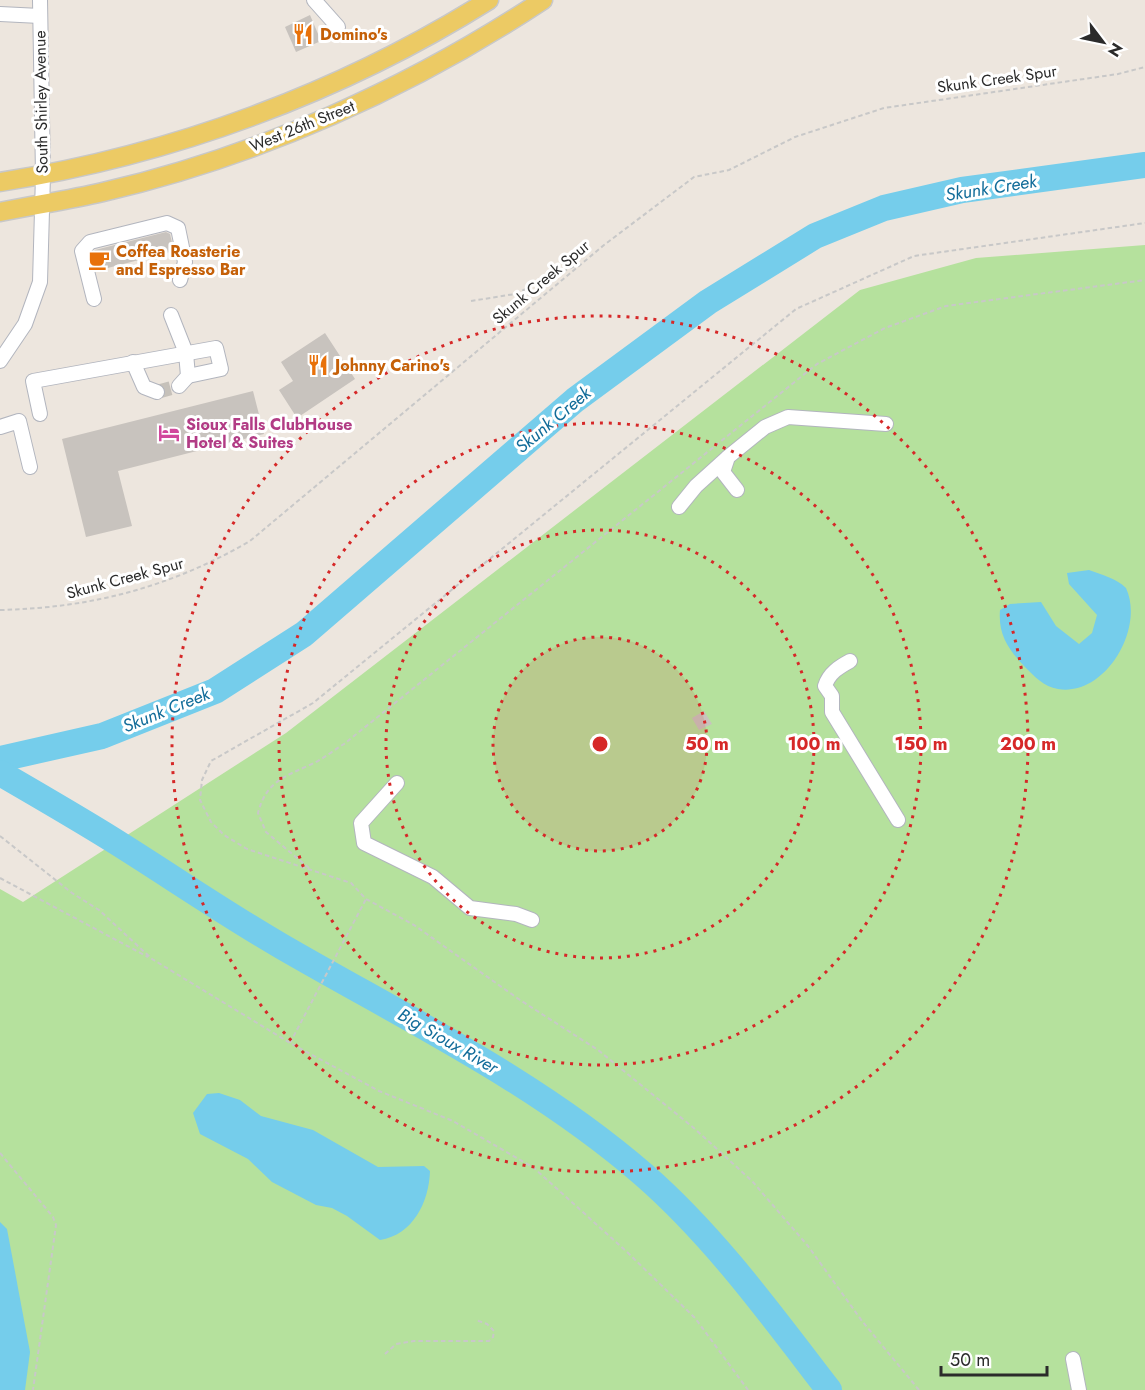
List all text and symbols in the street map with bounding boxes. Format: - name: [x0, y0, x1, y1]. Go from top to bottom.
- north arrow: [1073, 12, 1133, 72]
- restaurant icon: Domino's: [291, 22, 315, 46]
- place label: Domino's: [320, 23, 387, 46]
- street label: South Shirley Avenue: [28, 30, 54, 174]
- text: N: [1102, 38, 1128, 61]
- street label: Skunk Creek Spur: [936, 59, 1059, 99]
- street label: West 26th Street: [246, 94, 358, 158]
- water label: Skunk Creek: [944, 168, 1040, 208]
- street label: Skunk Creek Spur: [487, 234, 595, 330]
- place label: Coffea Roasterie and Espresso Bar: [116, 240, 246, 281]
- cafe icon: Coffea Roasterie and Espresso Bar: [87, 248, 111, 272]
- restaurant icon: Johnny Carino's: [306, 353, 330, 377]
- place label: Johnny Carino's: [332, 354, 450, 377]
- water label: Skunk Creek: [509, 380, 598, 459]
- place label: Sioux Falls ClubHouse Hotel & Suites: [186, 413, 352, 454]
- hotel icon: Sioux Falls ClubHouse Hotel & Suites: [157, 421, 181, 445]
- street label: Skunk Creek Spur: [64, 551, 187, 605]
- water label: Skunk Creek: [119, 680, 215, 739]
- text: 50 m: [685, 731, 729, 757]
- text: 100 m: [787, 731, 841, 757]
- text: 150 m: [895, 731, 947, 757]
- text: 200 m: [1000, 731, 1056, 757]
- centre of rings: [590, 734, 610, 754]
- water label: Big Sioux River: [393, 1002, 504, 1081]
- scale bar: [941, 1339, 1048, 1377]
- text: 50 m: [950, 1347, 990, 1373]

